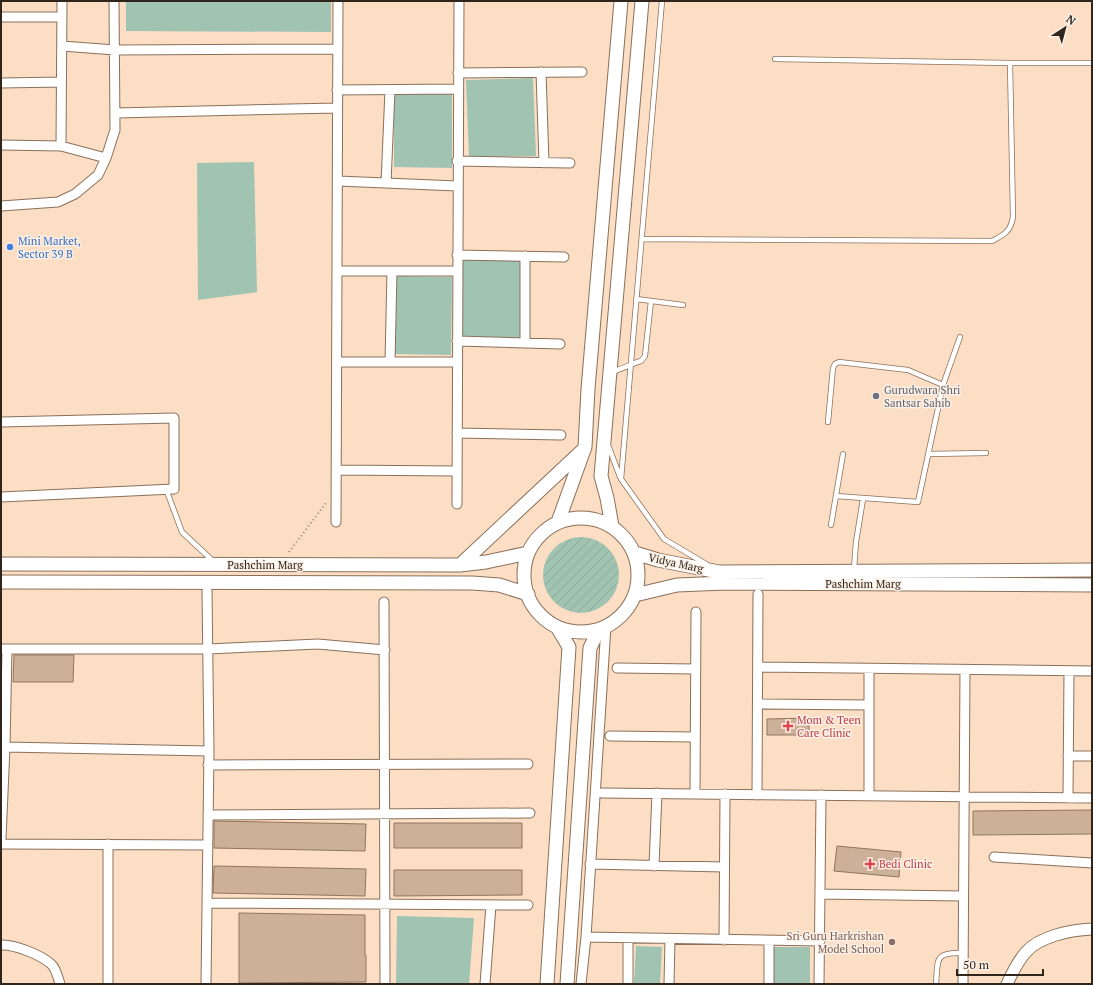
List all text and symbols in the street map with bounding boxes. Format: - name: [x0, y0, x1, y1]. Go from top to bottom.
- north arrow: [1045, 8, 1085, 48]
- text: N: [1063, 12, 1079, 28]
- place label: Mini Market, Sector 39 B: [18, 234, 81, 261]
- marker: Mini Market, Sector 39 B: [5, 242, 15, 252]
- place label: Gurudwara Shri Santsar Sahib: [884, 383, 960, 410]
- marker: Gurudwara Shri Santsar Sahib: [871, 391, 881, 401]
- street label: Vidya Marg: [647, 550, 705, 576]
- street label: Pashchim Marg: [227, 558, 303, 572]
- street label: Pashchim Marg: [825, 577, 901, 591]
- place label: Mom & Teen Care Clinic: [797, 713, 861, 740]
- marker: Mom & Teen Care Clinic: [782, 720, 794, 732]
- place label: Bedi Clinic: [879, 857, 932, 871]
- marker: Bedi Clinic: [864, 858, 876, 870]
- place label: Sri Guru Harkrishan Model School: [786, 929, 884, 956]
- marker: Sri Guru Harkrishan Model School: [887, 937, 897, 947]
- scale bar: [957, 951, 1043, 977]
- text: 50 m: [963, 957, 990, 972]

